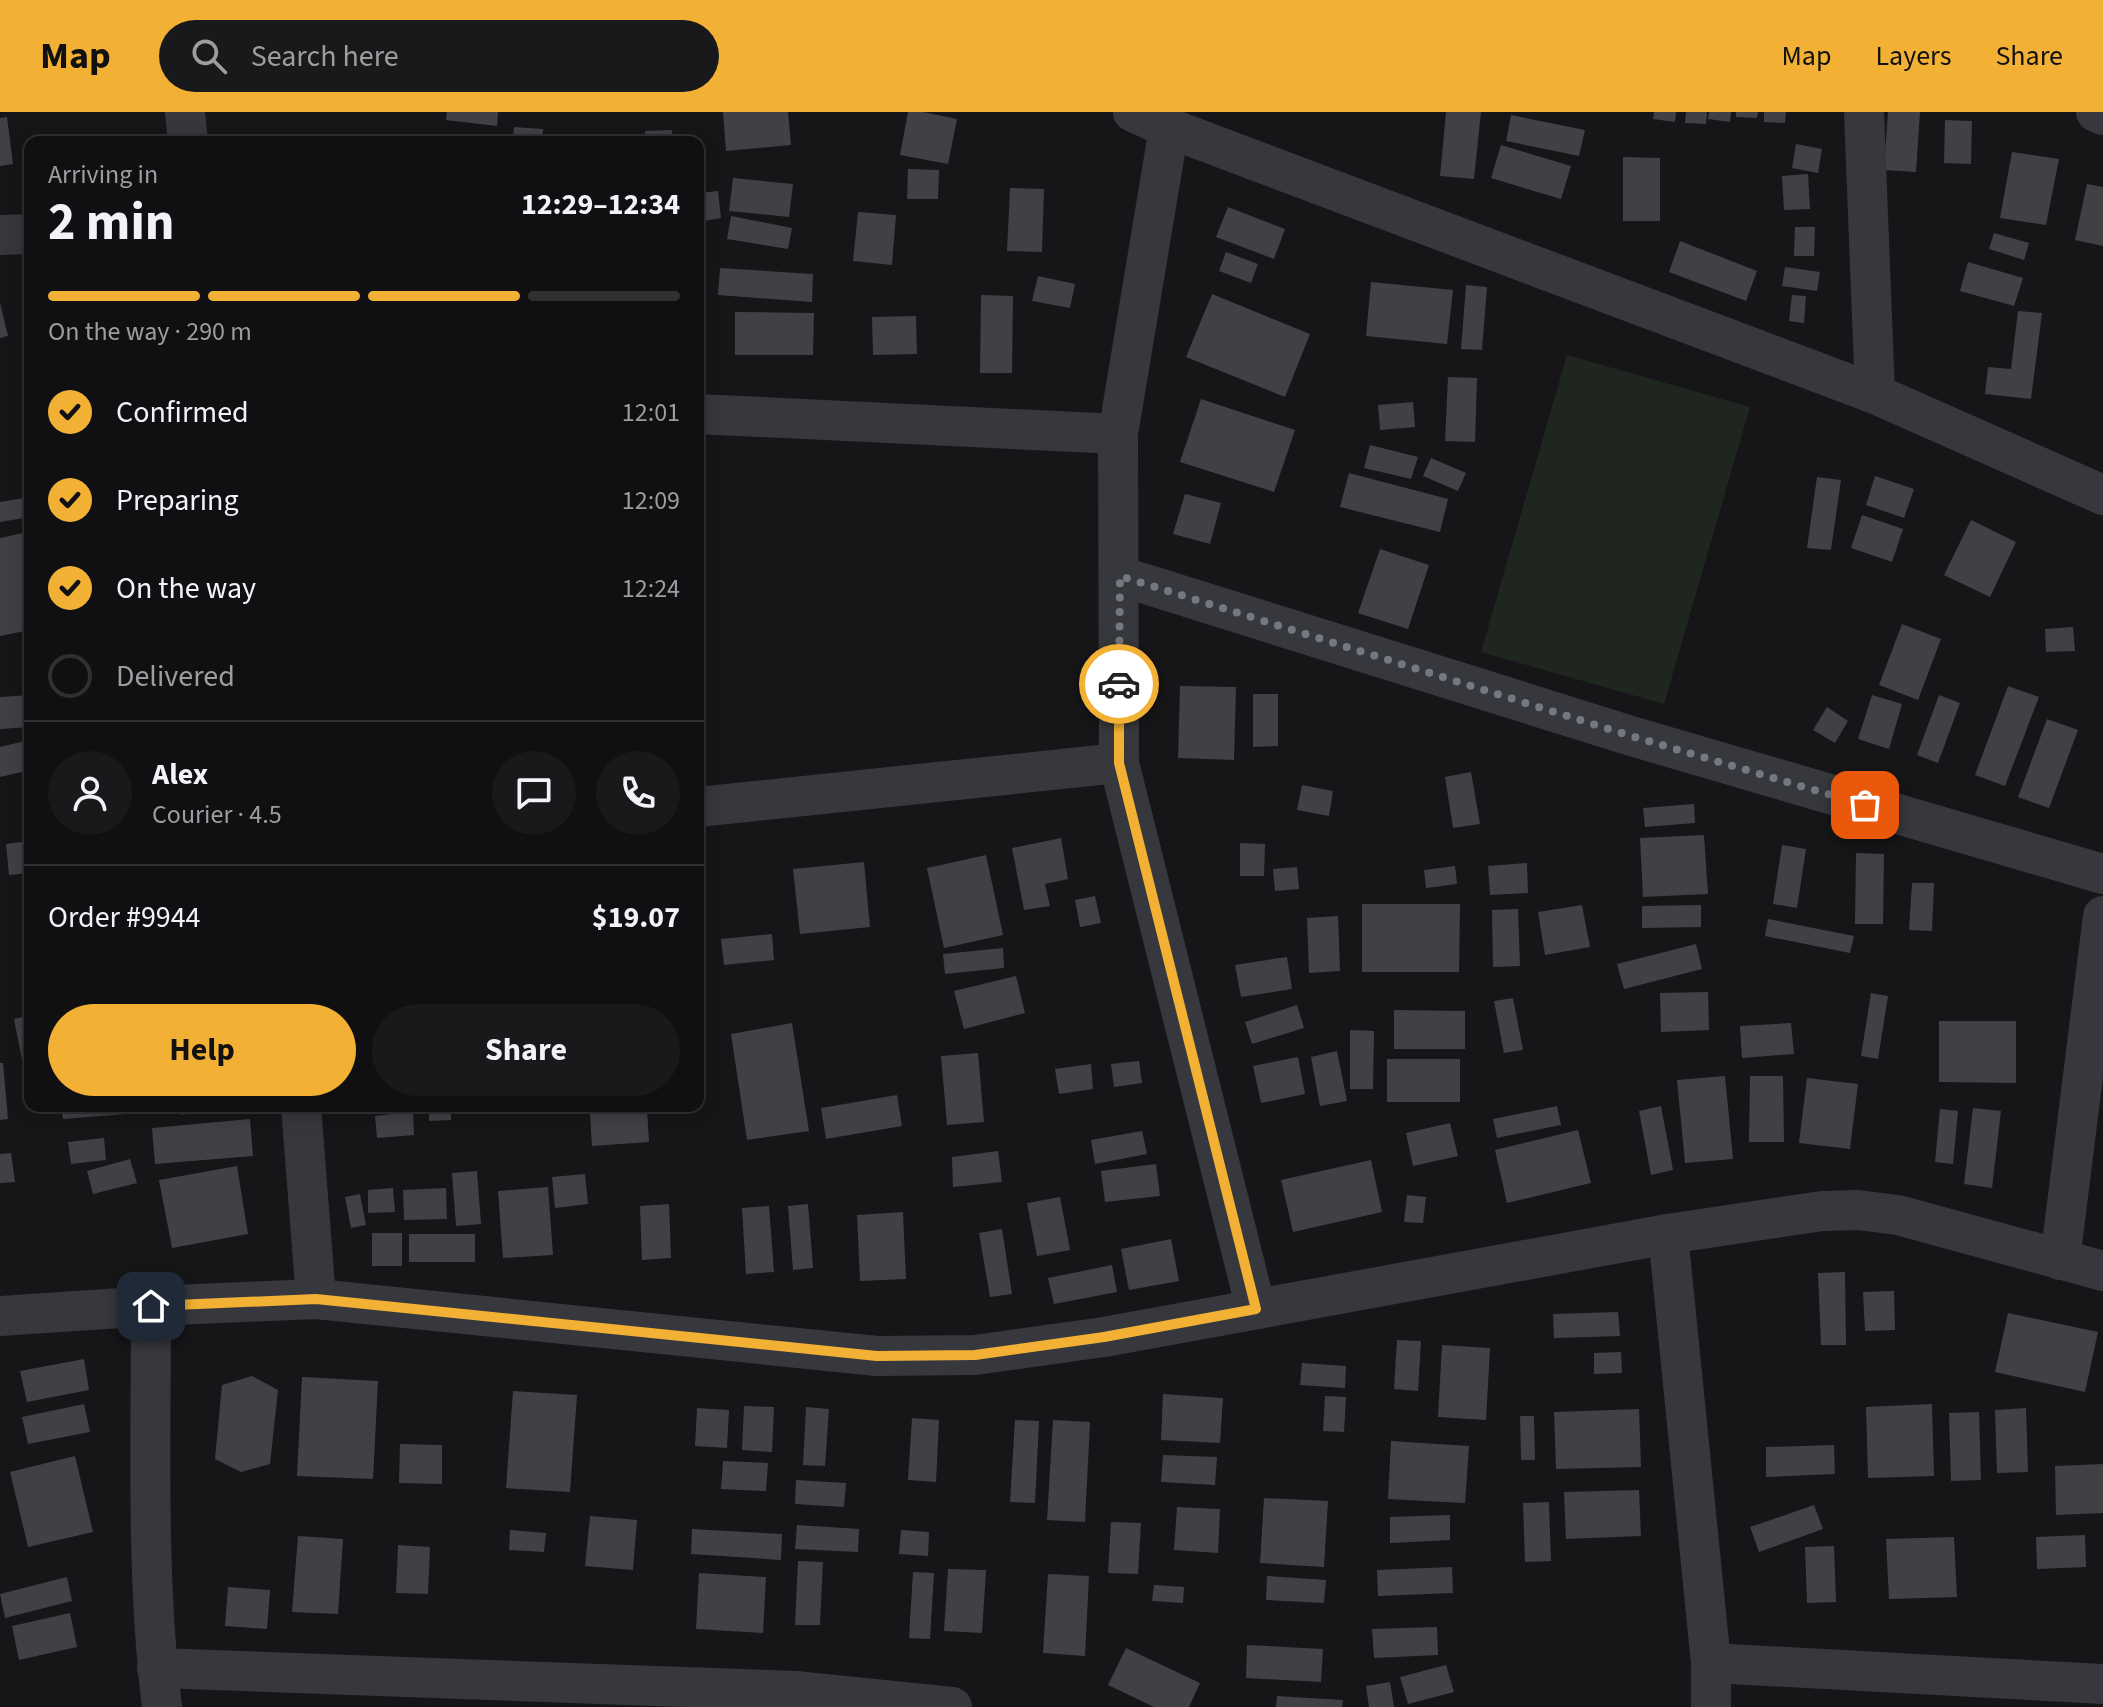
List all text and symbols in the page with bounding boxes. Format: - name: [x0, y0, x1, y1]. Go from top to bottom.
- search box: [159, 20, 719, 92]
- text: Map: [40, 29, 111, 83]
- icon: search: [187, 34, 231, 78]
- text: Search here: [251, 35, 399, 78]
- text: Map: [1781, 36, 1831, 76]
- text: Layers: [1875, 36, 1951, 76]
- text: Share: [1995, 36, 2063, 76]
- text: Arriving in: [48, 156, 158, 193]
- text: 12:29–12:34: [521, 183, 680, 226]
- text: 2 min: [48, 186, 175, 260]
- text: On the way · 290 m: [48, 313, 252, 350]
- icon: check: [48, 390, 92, 434]
- text: Confirmed: [116, 391, 249, 434]
- text: 12:01: [622, 394, 680, 431]
- icon: check: [48, 478, 92, 522]
- text: Preparing: [116, 479, 239, 522]
- text: 12:09: [622, 482, 680, 519]
- icon: check: [48, 566, 92, 610]
- text: On the way: [116, 567, 256, 610]
- text: 12:24: [622, 570, 680, 607]
- courier: [1079, 644, 1159, 724]
- text: Delivered: [116, 655, 235, 698]
- icon: car: [1097, 662, 1141, 706]
- button: person: [48, 751, 132, 835]
- button: chat: [492, 751, 576, 835]
- button: phone: [596, 751, 680, 835]
- text: Alex: [152, 753, 208, 796]
- pin: [1831, 771, 1899, 839]
- icon: bag: [1843, 783, 1887, 827]
- text: Courier · 4.5: [152, 796, 282, 833]
- text: Order #9944: [48, 896, 201, 939]
- text: $19.07: [592, 896, 680, 939]
- button: Help: [48, 1004, 356, 1096]
- button: Share: [372, 1004, 680, 1096]
- pin: [117, 1272, 185, 1340]
- icon: home: [129, 1284, 173, 1328]

